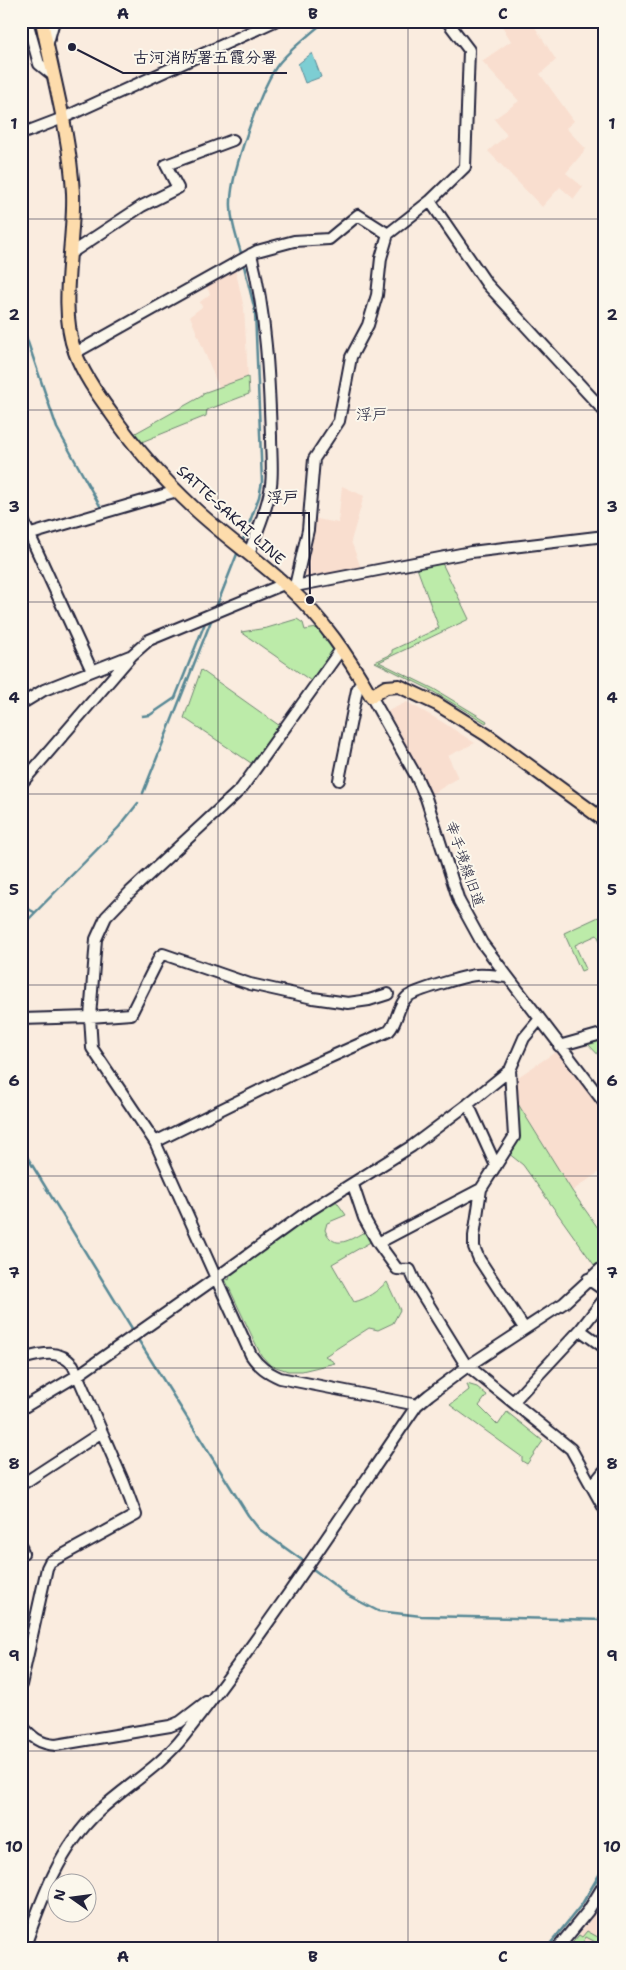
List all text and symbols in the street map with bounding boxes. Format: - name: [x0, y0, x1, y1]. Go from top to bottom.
- text: A: [117, 3, 129, 24]
- text: B: [308, 3, 318, 24]
- text: C: [498, 3, 508, 24]
- callout: 古河消防署五霞分署: [123, 42, 287, 73]
- text: 古河消防署五霞分署: [133, 47, 277, 68]
- text: 1: [10, 113, 18, 134]
- text: 1: [608, 113, 616, 134]
- text: 2: [8, 304, 20, 325]
- text: 2: [606, 304, 618, 325]
- district label: 浮戸: [356, 404, 388, 425]
- street label: SATTE-SAKAI LINE: [172, 461, 290, 569]
- callout: 浮戸: [257, 482, 309, 513]
- text: 浮戸: [267, 487, 299, 508]
- text: 3: [8, 496, 20, 517]
- text: 3: [606, 496, 618, 517]
- text: 4: [8, 687, 20, 708]
- text: 4: [606, 687, 618, 708]
- street label: 幸手境線旧道: [441, 818, 489, 910]
- text: 5: [9, 879, 19, 900]
- text: 5: [607, 879, 617, 900]
- text: 6: [8, 1070, 20, 1091]
- text: 6: [606, 1070, 618, 1091]
- text: 7: [8, 1262, 20, 1283]
- text: 7: [606, 1262, 618, 1283]
- text: 8: [8, 1453, 20, 1474]
- text: 8: [606, 1453, 618, 1474]
- text: 9: [8, 1645, 20, 1666]
- text: 9: [606, 1645, 618, 1666]
- text: 10: [5, 1836, 23, 1857]
- text: 10: [603, 1836, 621, 1857]
- north arrow: [48, 1872, 98, 1922]
- text: N: [49, 1887, 69, 1902]
- text: A: [117, 1946, 129, 1967]
- text: B: [308, 1946, 318, 1967]
- text: C: [498, 1946, 508, 1967]

